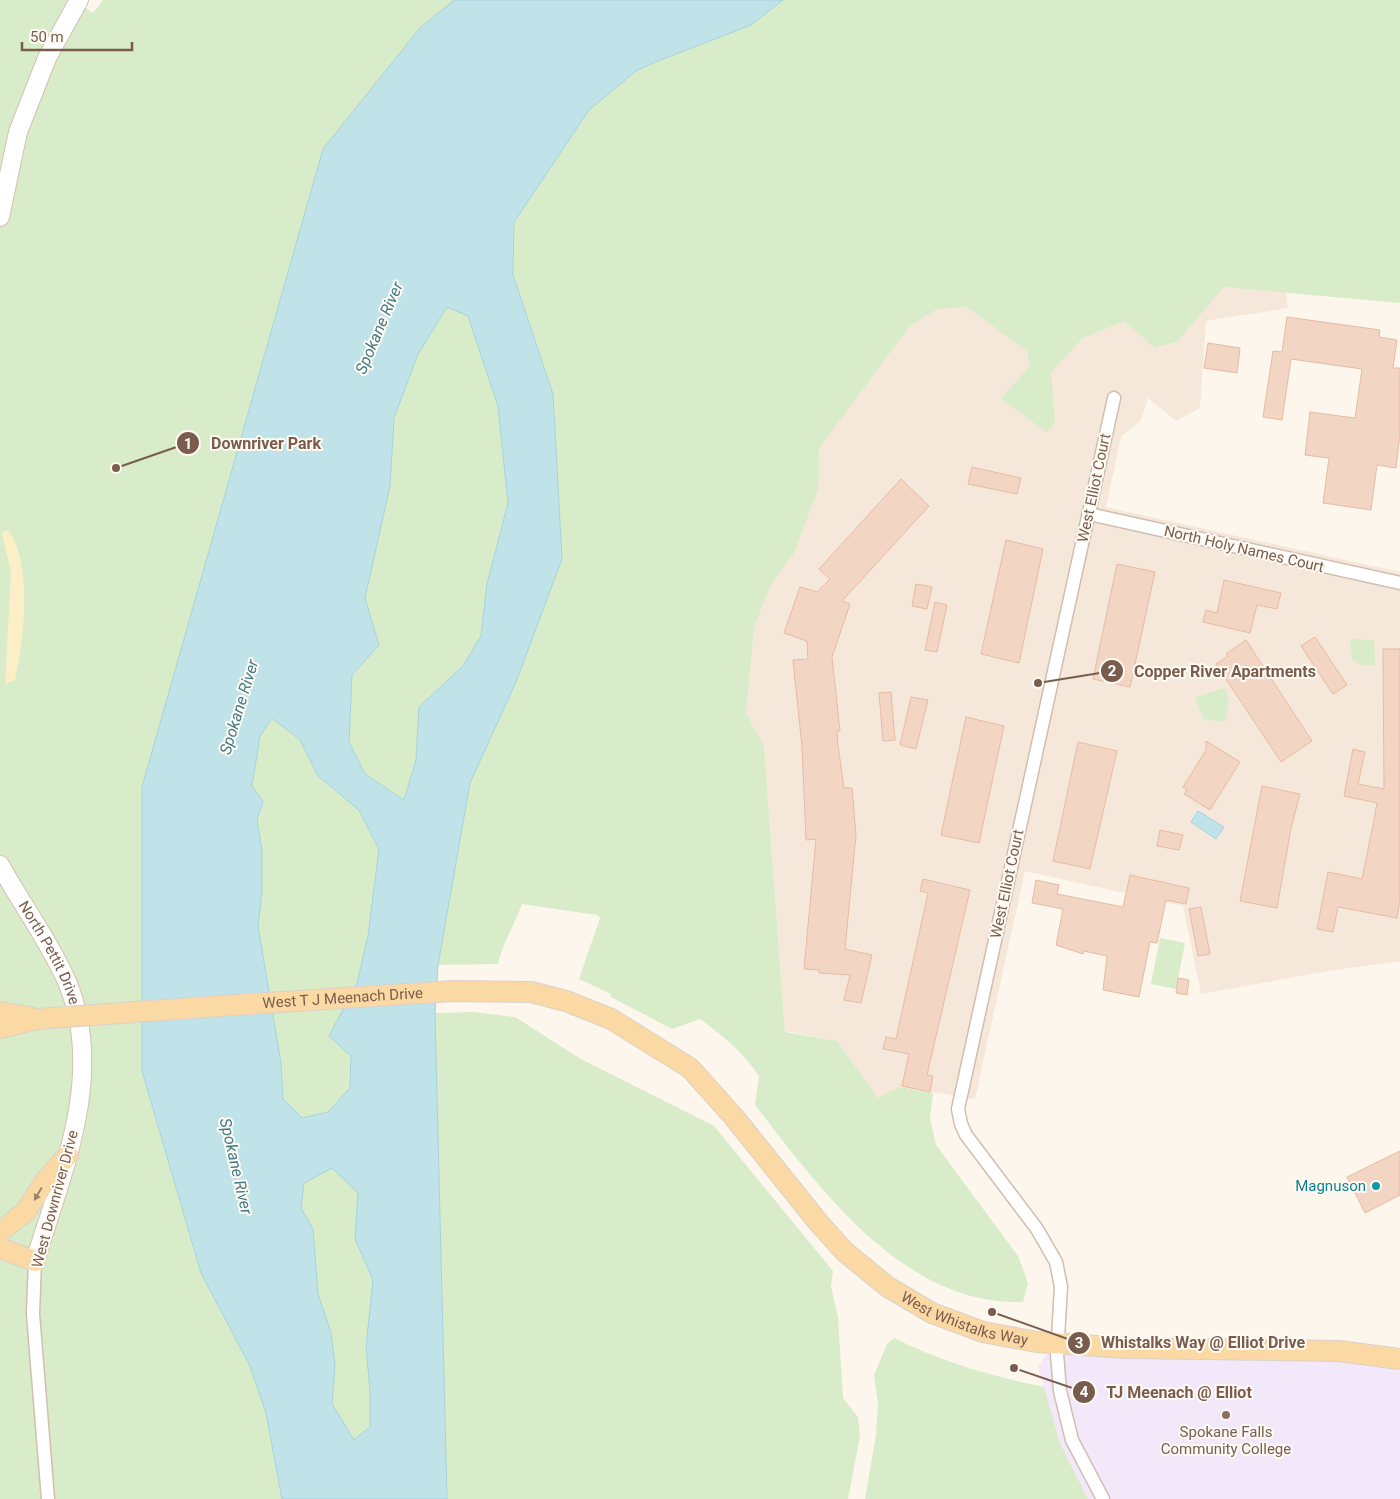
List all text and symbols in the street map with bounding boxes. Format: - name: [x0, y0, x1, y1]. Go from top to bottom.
- scale bar: [22, 20, 132, 52]
- text: 50 m: [30, 28, 64, 46]
- water label: Spokane River: [351, 278, 407, 377]
- callout: Downriver Park: [176, 428, 331, 459]
- street label: West Elliot Court: [1074, 432, 1114, 544]
- text: Downriver Park: [211, 434, 321, 453]
- text: 1: [184, 435, 192, 453]
- street label: North Holy Names Court: [1162, 522, 1326, 576]
- callout: Copper River Apartments: [1099, 655, 1326, 686]
- water label: Spokane River: [216, 657, 263, 757]
- text: 2: [1108, 662, 1117, 680]
- text: Copper River Apartments: [1134, 662, 1316, 681]
- street label: West Elliot Court: [987, 828, 1027, 940]
- street label: North Pettit Drive: [15, 898, 84, 1007]
- street label: West T J Meenach Drive: [262, 984, 424, 1012]
- water label: Spokane River: [216, 1116, 256, 1217]
- street label: West Downriver Drive: [28, 1128, 82, 1270]
- place label: Magnuson: [1295, 1177, 1366, 1195]
- marker: Magnuson: [1370, 1180, 1382, 1192]
- one-way arrow: [34, 1187, 43, 1200]
- street label: West Whistalks Way: [898, 1288, 1029, 1349]
- callout: Whistalks Way @ Elliot Drive: [1066, 1327, 1315, 1358]
- text: Whistalks Way @ Elliot Drive: [1101, 1333, 1305, 1352]
- text: 3: [1075, 1334, 1083, 1352]
- callout: TJ Meenach @ Elliot: [1071, 1377, 1262, 1408]
- text: 4: [1080, 1383, 1089, 1401]
- text: TJ Meenach @ Elliot: [1106, 1383, 1252, 1402]
- marker: Spokane Falls Community College: [1220, 1409, 1232, 1421]
- place label: Spokane Falls Community College: [1161, 1423, 1291, 1458]

